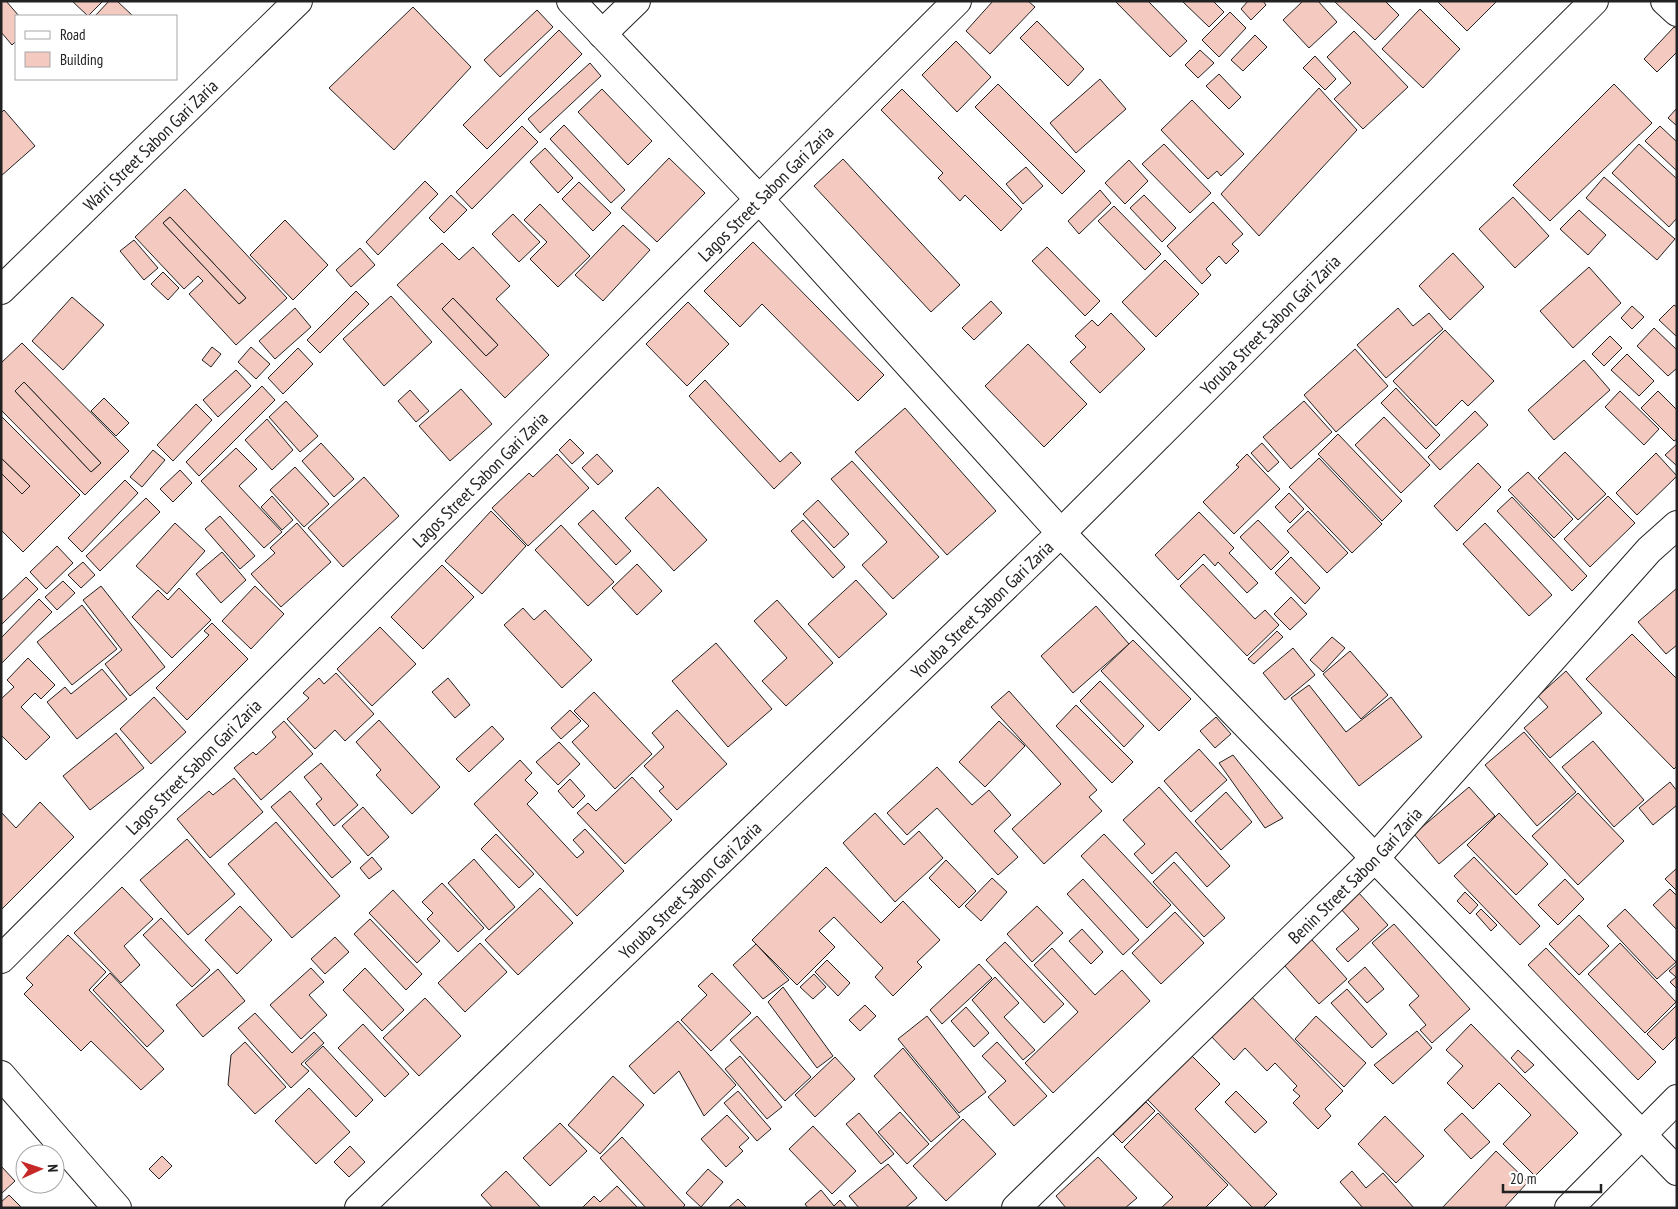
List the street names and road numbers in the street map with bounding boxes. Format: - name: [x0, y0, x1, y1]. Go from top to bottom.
- street label: Warri Street Sabon Gari Zaria: [78, 74, 222, 216]
- street label: Lagos Street Sabon Gari Zaria: [693, 120, 838, 266]
- street label: Yoruba Street Sabon Gari Zaria: [1195, 250, 1345, 399]
- street label: Lagos Street Sabon Gari Zaria: [407, 406, 553, 552]
- street label: Yoruba Street Sabon Gari Zaria: [906, 535, 1058, 683]
- street label: Lagos Street Sabon Gari Zaria: [121, 694, 266, 839]
- street label: Benin Street Sabon Gari Zaria: [1283, 802, 1427, 948]
- street label: Yoruba Street Sabon Gari Zaria: [614, 816, 766, 964]

